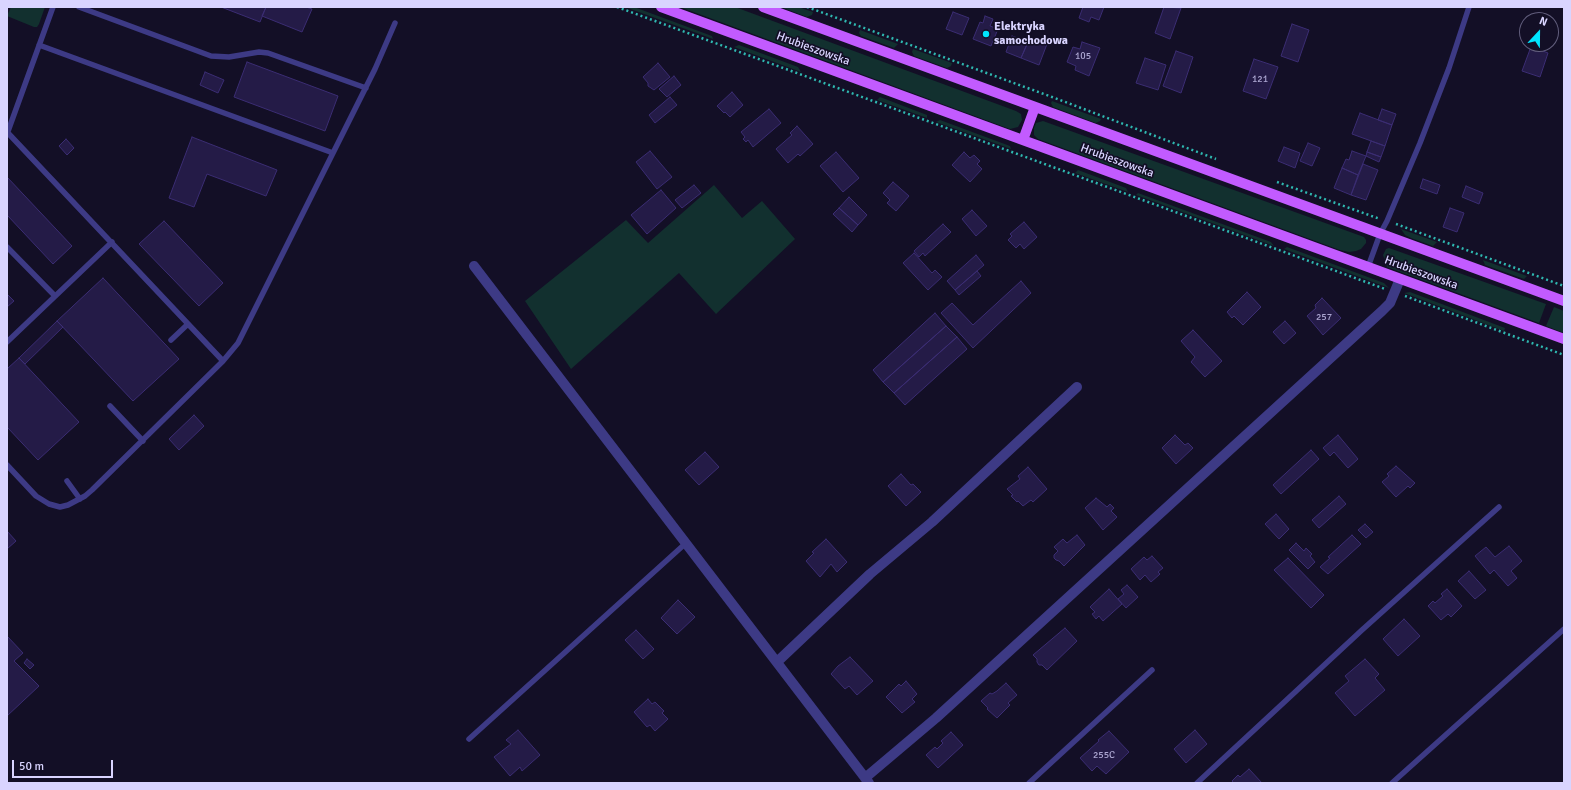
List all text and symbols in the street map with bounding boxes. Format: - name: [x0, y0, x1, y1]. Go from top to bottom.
- north arrow: [1519, 12, 1559, 52]
- text: N: [1537, 14, 1549, 29]
- place label: Elektryka samochodowa: [994, 20, 1068, 48]
- street label: Hrubieszowska: [774, 29, 852, 69]
- marker: Elektryka samochodowa: [981, 29, 991, 39]
- house number: 105: [1075, 50, 1091, 62]
- house number: 121: [1252, 73, 1268, 85]
- street label: Hrubieszowska: [1078, 141, 1156, 181]
- street label: Hrubieszowska: [1382, 253, 1460, 293]
- house number: 257: [1316, 311, 1332, 323]
- house number: 255C: [1093, 749, 1115, 761]
- scale bar: [14, 752, 115, 778]
- text: 50 m: [19, 759, 44, 774]

